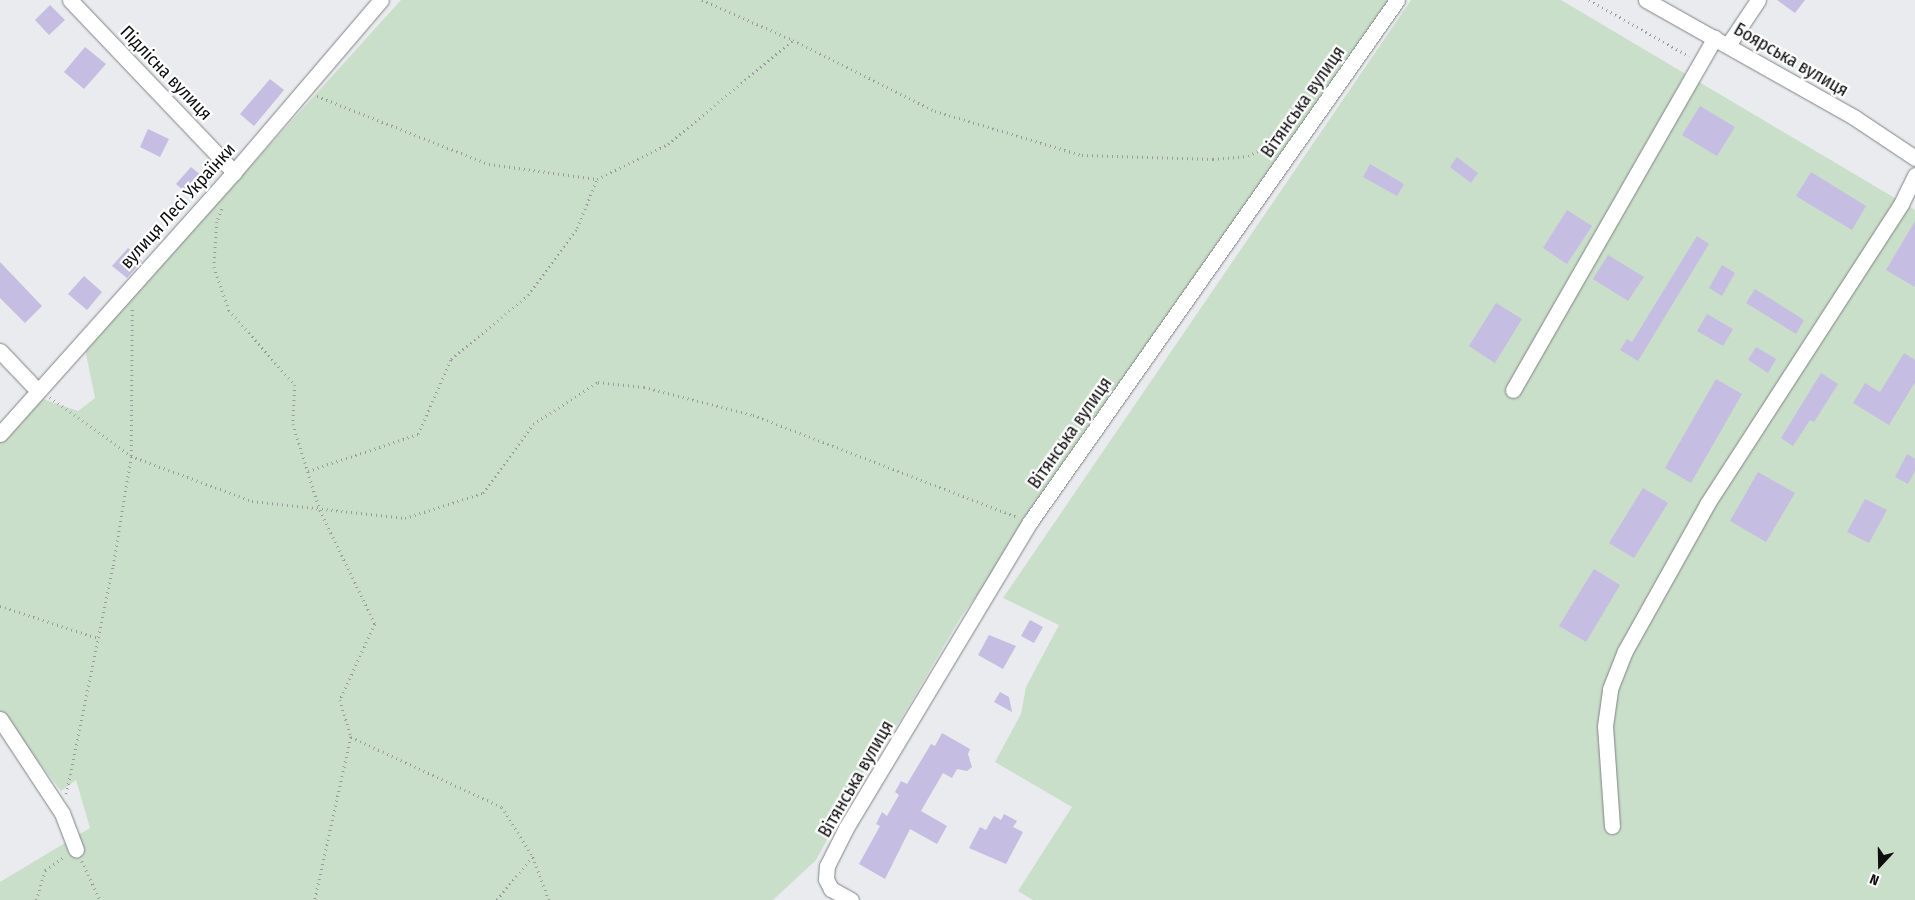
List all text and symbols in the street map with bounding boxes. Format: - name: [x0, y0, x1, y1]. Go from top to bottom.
- street label: Боярська вулиця: [1730, 19, 1852, 101]
- street label: Підлісна вулиця: [116, 21, 216, 125]
- street label: Вітянська вулиця: [1257, 42, 1349, 162]
- street label: вулиця Лесі Українки: [116, 139, 240, 273]
- street label: Вітянська вулиця: [1024, 373, 1116, 493]
- street label: Вітянська вулиця: [814, 717, 898, 841]
- north arrow: [1855, 840, 1905, 890]
- text: N: [1867, 870, 1881, 889]

